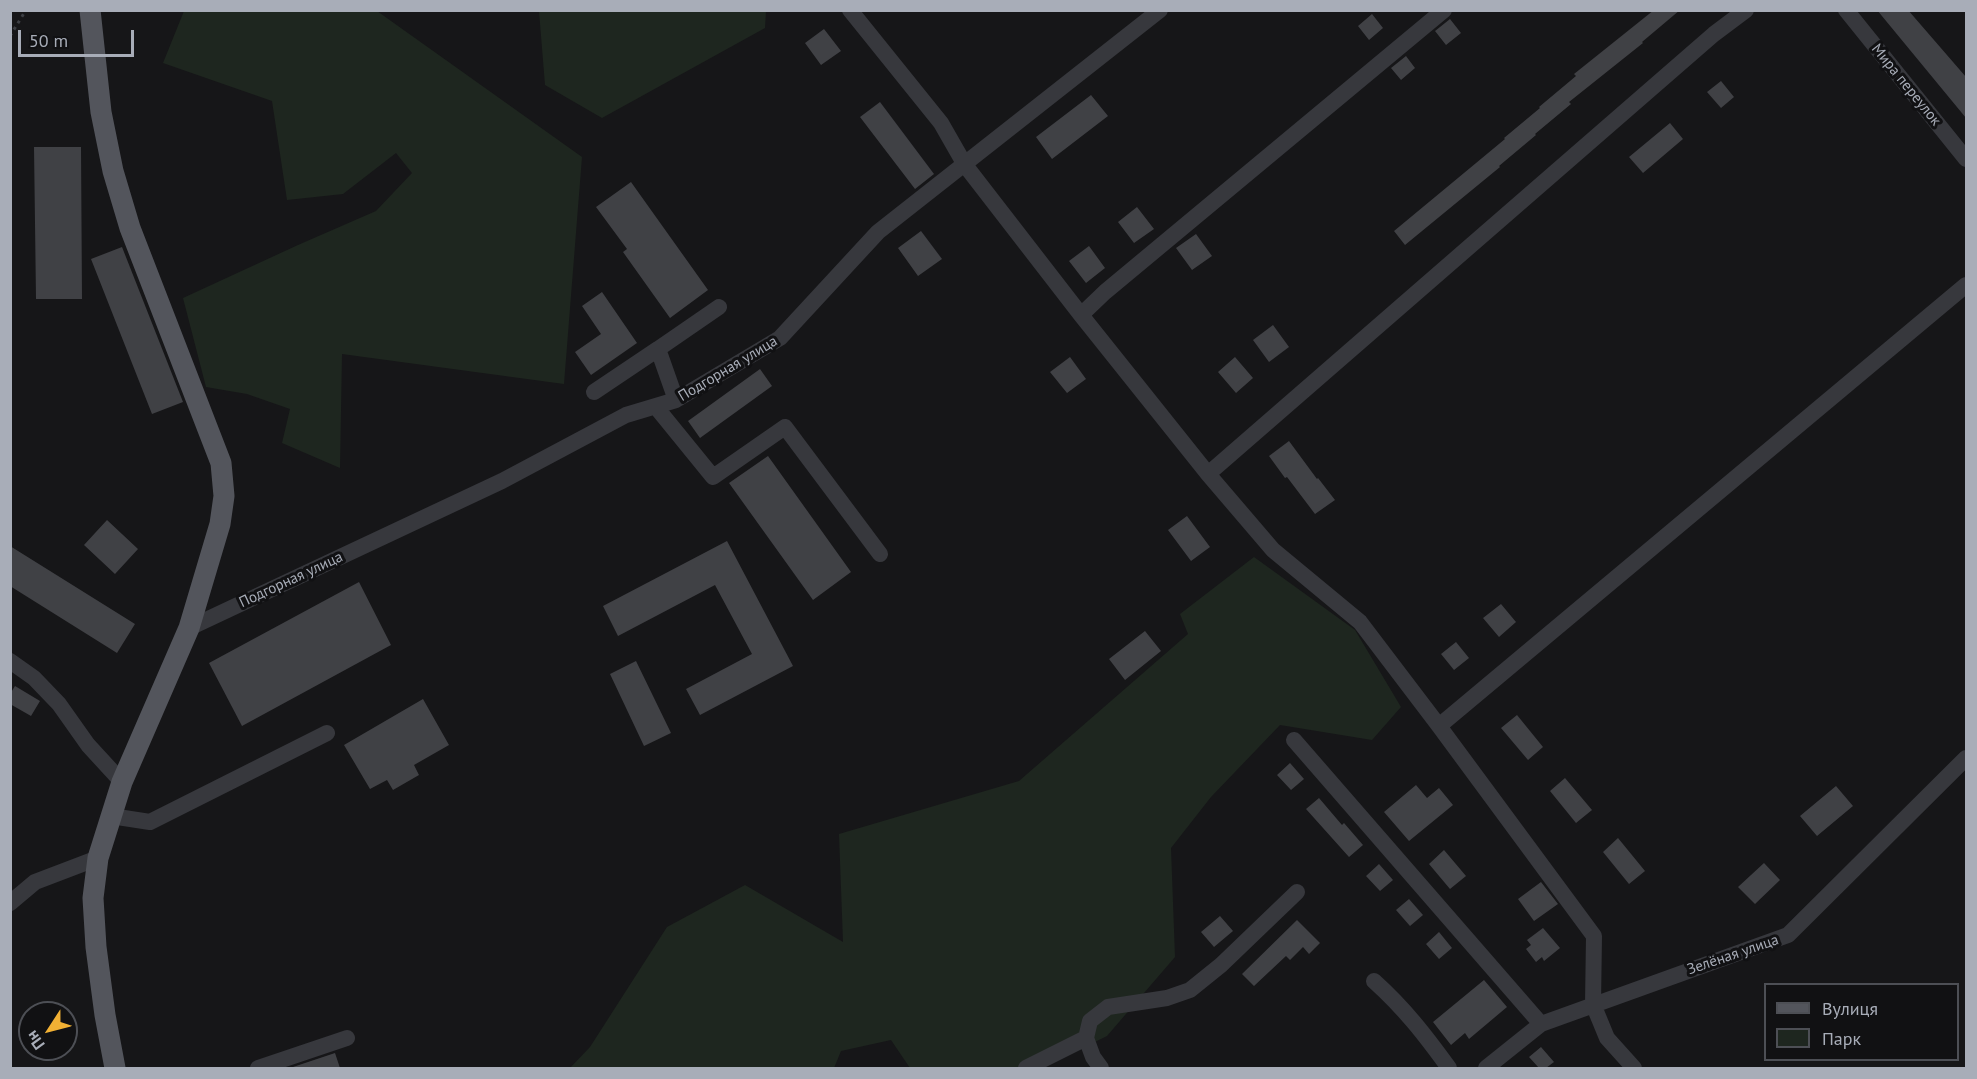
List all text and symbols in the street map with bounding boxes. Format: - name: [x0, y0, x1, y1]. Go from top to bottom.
- scale bar: [21, 18, 136, 56]
- text: 50 m: [29, 29, 68, 52]
- street label: Мира переулок: [1867, 40, 1945, 130]
- street label: Подгорная улица: [675, 332, 781, 406]
- street label: Подгорная улица: [236, 548, 346, 612]
- street label: Зелёная улица: [1685, 931, 1781, 979]
- legend: [1764, 983, 1959, 1061]
- text: Вулиця: [1822, 997, 1878, 1020]
- north arrow: [18, 1001, 78, 1061]
- text: Пн: [21, 1027, 49, 1054]
- text: Парк: [1822, 1027, 1861, 1050]

